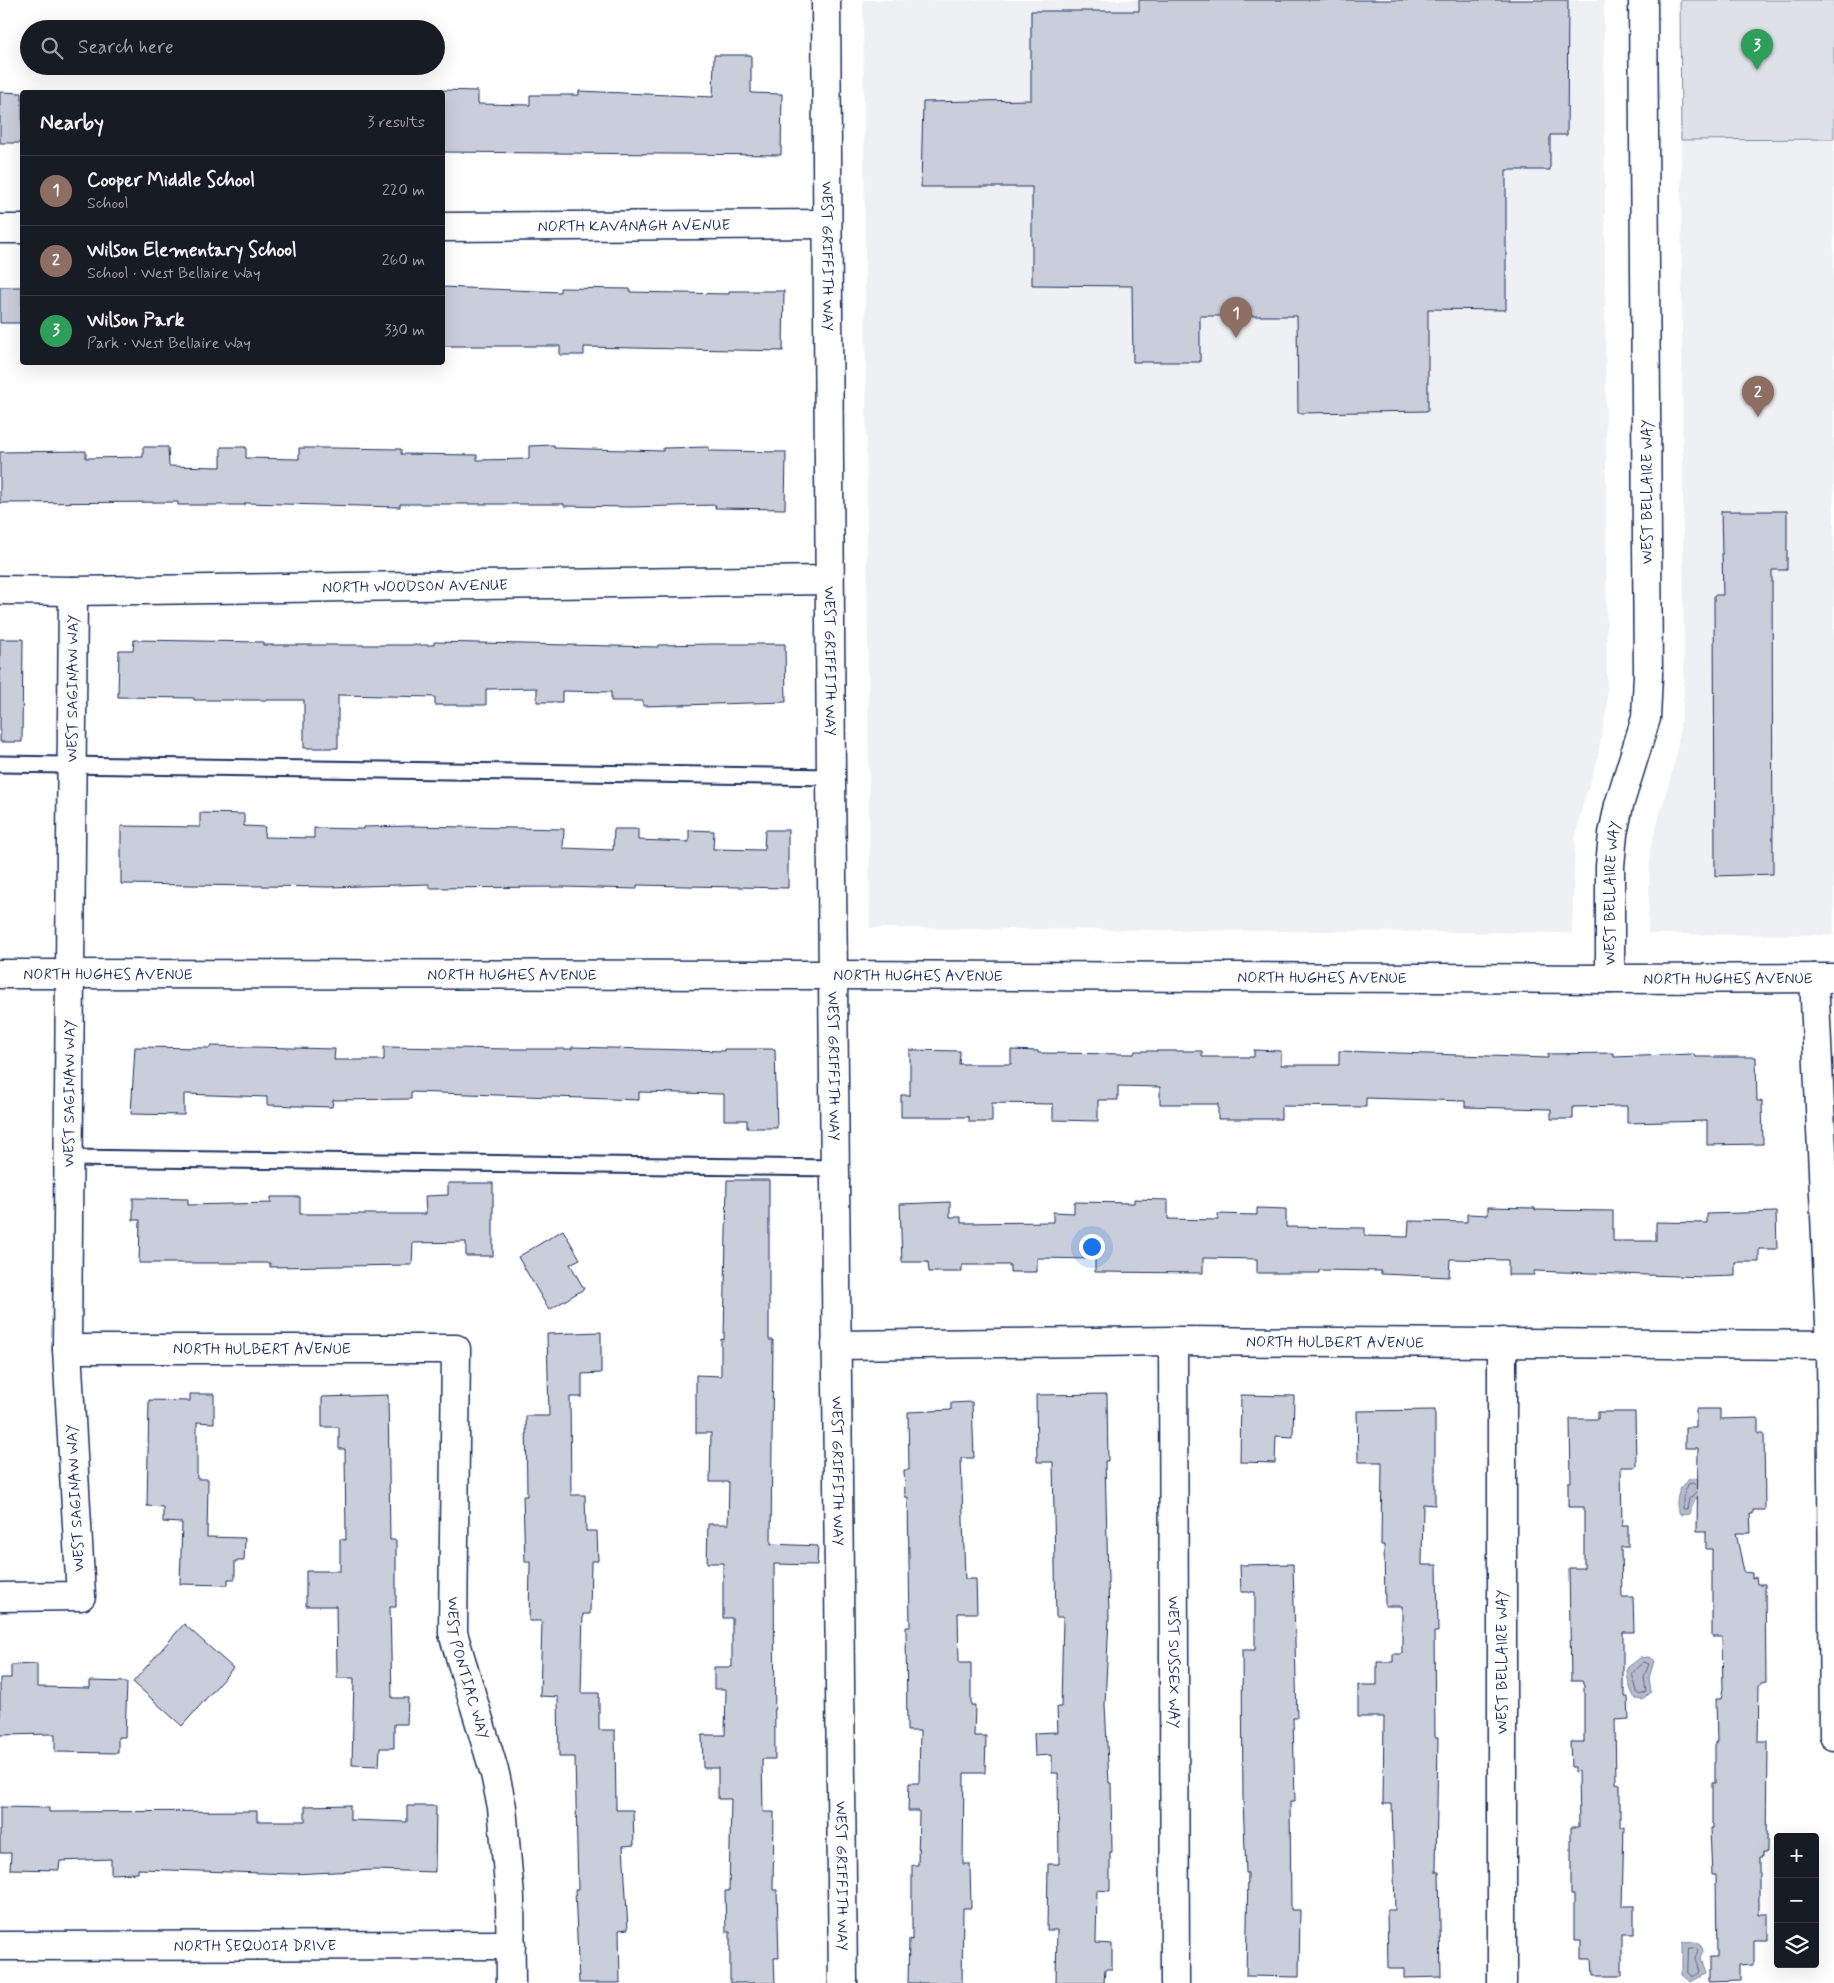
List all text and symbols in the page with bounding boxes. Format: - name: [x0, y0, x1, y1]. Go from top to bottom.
- search box: [20, 20, 445, 75]
- pin: 3: [1741, 29, 1773, 70]
- icon: search: [38, 34, 66, 62]
- text: Search here: [78, 35, 174, 60]
- text: Nearby: [40, 109, 104, 137]
- text: 3 results: [367, 112, 425, 133]
- text: Cooper Middle School: [87, 168, 255, 193]
- text: 1: [52, 180, 60, 201]
- text: 220 m: [382, 180, 425, 201]
- street label: WEST GRIFFITH WAY: [816, 181, 837, 331]
- text: School: [87, 193, 128, 214]
- street label: NORTH KAVANAGH AVENUE: [538, 216, 731, 237]
- text: Wilson Elementary School: [87, 238, 297, 263]
- text: 2: [52, 250, 60, 271]
- text: 260 m: [382, 250, 425, 271]
- text: School · West Bellaire Way: [87, 263, 261, 284]
- pin: 1: [1220, 297, 1252, 338]
- text: Wilson Park: [87, 308, 184, 333]
- text: 3: [52, 320, 60, 341]
- text: 330 m: [384, 320, 425, 341]
- text: Park · West Bellaire Way: [87, 333, 251, 354]
- pin: 2: [1742, 376, 1774, 417]
- street label: WEST BELLAIRE WAY: [1638, 420, 1658, 564]
- street label: NORTH WOODSON AVENUE: [322, 576, 508, 598]
- street label: WEST GRIFFITH WAY: [819, 586, 840, 736]
- street label: WEST SAGINAW WAY: [63, 614, 84, 762]
- street label: WEST BELLAIRE WAY: [1601, 819, 1626, 965]
- street label: NORTH HUGHES AVENUE: [23, 965, 193, 985]
- street label: NORTH HUGHES AVENUE: [427, 966, 597, 986]
- street label: NORTH HUGHES AVENUE: [833, 966, 1003, 987]
- street label: NORTH HUGHES AVENUE: [1237, 968, 1407, 989]
- street label: NORTH HUGHES AVENUE: [1643, 969, 1813, 990]
- street label: WEST GRIFFITH WAY: [822, 991, 844, 1141]
- street label: WEST SAGINAW WAY: [59, 1019, 81, 1167]
- your location: [1079, 1234, 1105, 1260]
- street label: NORTH HULBERT AVENUE: [1246, 1332, 1424, 1354]
- street label: NORTH HULBERT AVENUE: [173, 1340, 351, 1360]
- street label: WEST GRIFFITH WAY: [826, 1396, 848, 1546]
- street label: WEST SAGINAW WAY: [62, 1424, 90, 1572]
- street label: WEST BELLAIRE WAY: [1493, 1590, 1513, 1734]
- street label: WEST PONTIAC WAY: [442, 1596, 493, 1742]
- street label: WEST SUSSEX WAY: [1163, 1596, 1183, 1728]
- street label: WEST GRIFFITH WAY: [830, 1801, 852, 1951]
- map controls: [1774, 1833, 1819, 1968]
- button: +: [1774, 1833, 1819, 1878]
- button: −: [1774, 1878, 1819, 1923]
- button: layers: [1774, 1923, 1819, 1968]
- street label: NORTH SEQUOIA DRIVE: [174, 1936, 336, 1957]

